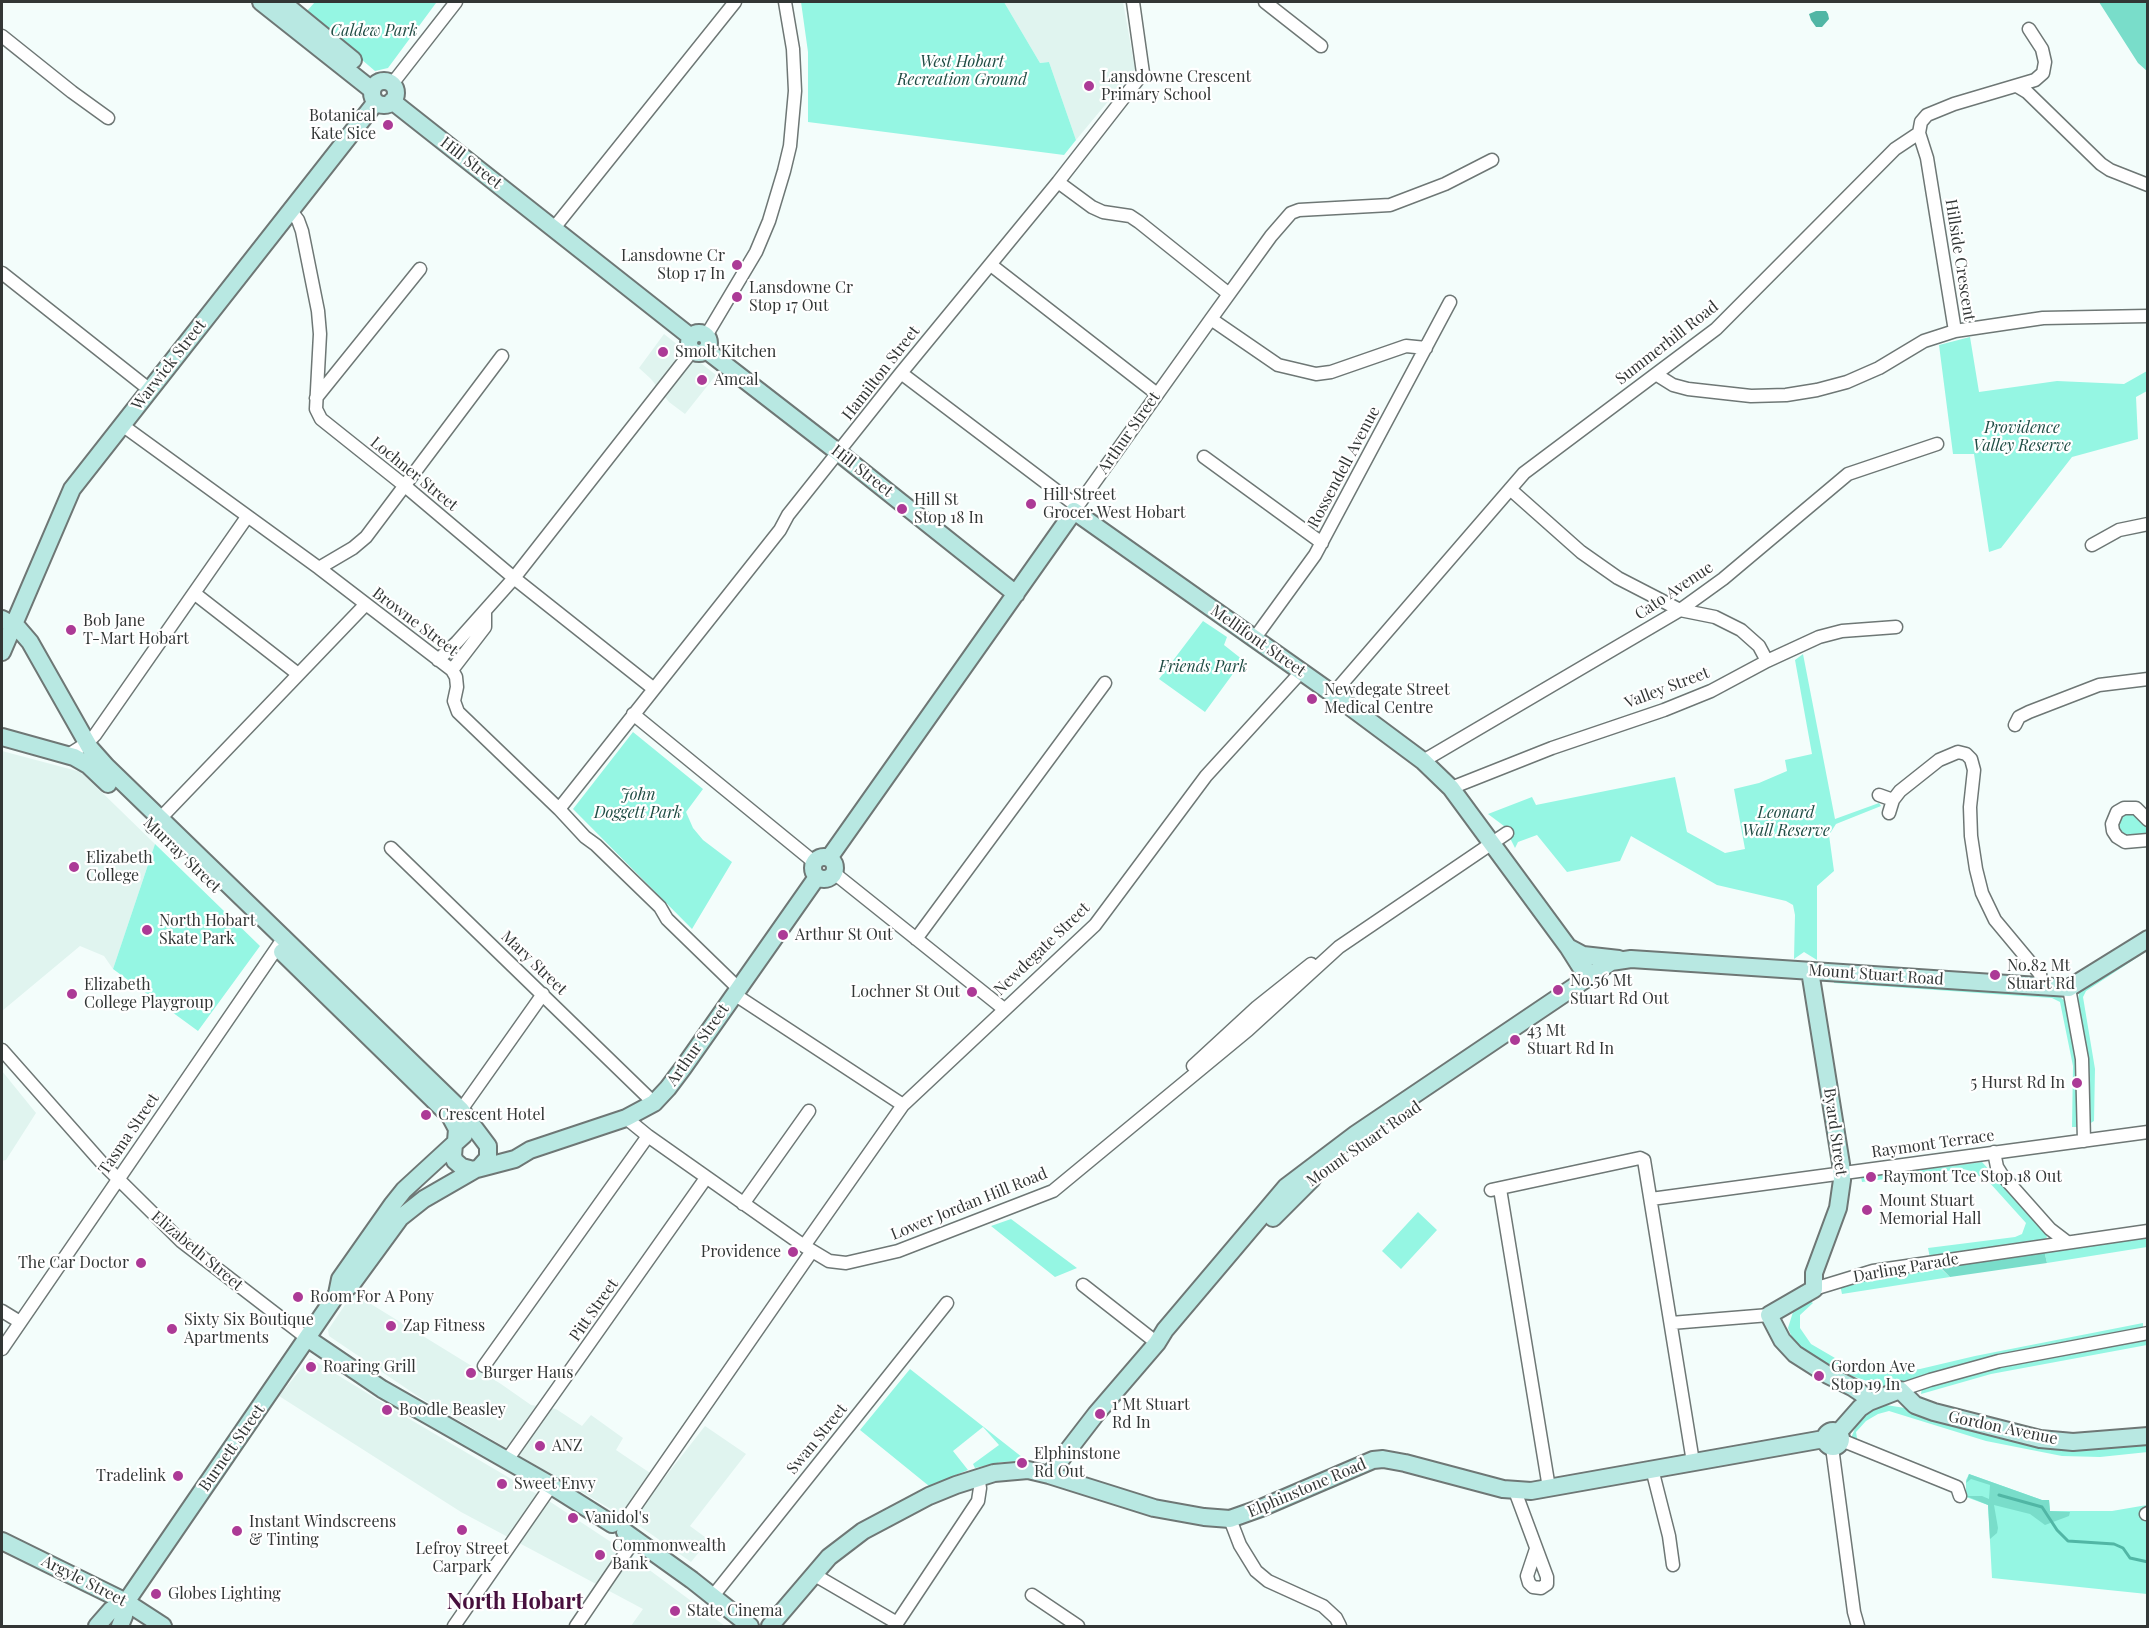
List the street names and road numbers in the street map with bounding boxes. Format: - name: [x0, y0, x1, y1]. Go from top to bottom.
- street label: Hill Street: [436, 133, 506, 193]
- street label: Hillside Crescent: [1941, 198, 1979, 322]
- street label: Summerhill Road: [1612, 297, 1722, 389]
- street label: Warwick Street: [128, 316, 210, 414]
- street label: Hamilton Street: [838, 322, 924, 424]
- street label: Arthur Street: [1094, 388, 1164, 478]
- street label: Rossendell Avenue: [1304, 403, 1384, 531]
- street label: Lochner Street: [366, 433, 462, 515]
- street label: Hill Street: [827, 441, 897, 501]
- street label: Cato Avenue: [1631, 558, 1717, 624]
- street label: Browne Street: [368, 584, 462, 660]
- street label: Mellifont Street: [1207, 601, 1309, 681]
- street label: Valley Street: [1622, 663, 1712, 713]
- street label: Murray Street: [139, 813, 225, 897]
- street label: Newdegate Street: [990, 898, 1094, 1000]
- street label: Mary Street: [497, 927, 571, 999]
- street label: Mount Stuart Road: [1808, 961, 1944, 989]
- street label: Arthur Street: [663, 1000, 733, 1090]
- street label: Byard Street: [1819, 1087, 1851, 1177]
- street label: Tasma Street: [95, 1090, 163, 1178]
- street label: Mount Stuart Road: [1303, 1097, 1425, 1191]
- street label: Raymont Terrace: [1870, 1126, 1996, 1162]
- street label: Lower Jordan Hill Road: [888, 1164, 1050, 1244]
- street label: Elizabeth Street: [147, 1207, 247, 1295]
- street label: Darling Parade: [1852, 1249, 1960, 1287]
- street label: Pitt Street: [566, 1275, 622, 1345]
- street label: Swan Street: [783, 1400, 851, 1478]
- street label: Burnett Street: [195, 1401, 269, 1495]
- street label: Gordon Avenue: [1947, 1407, 2059, 1449]
- street label: Elphinstone Road: [1245, 1454, 1369, 1522]
- street label: Argyle Street: [38, 1551, 130, 1611]

